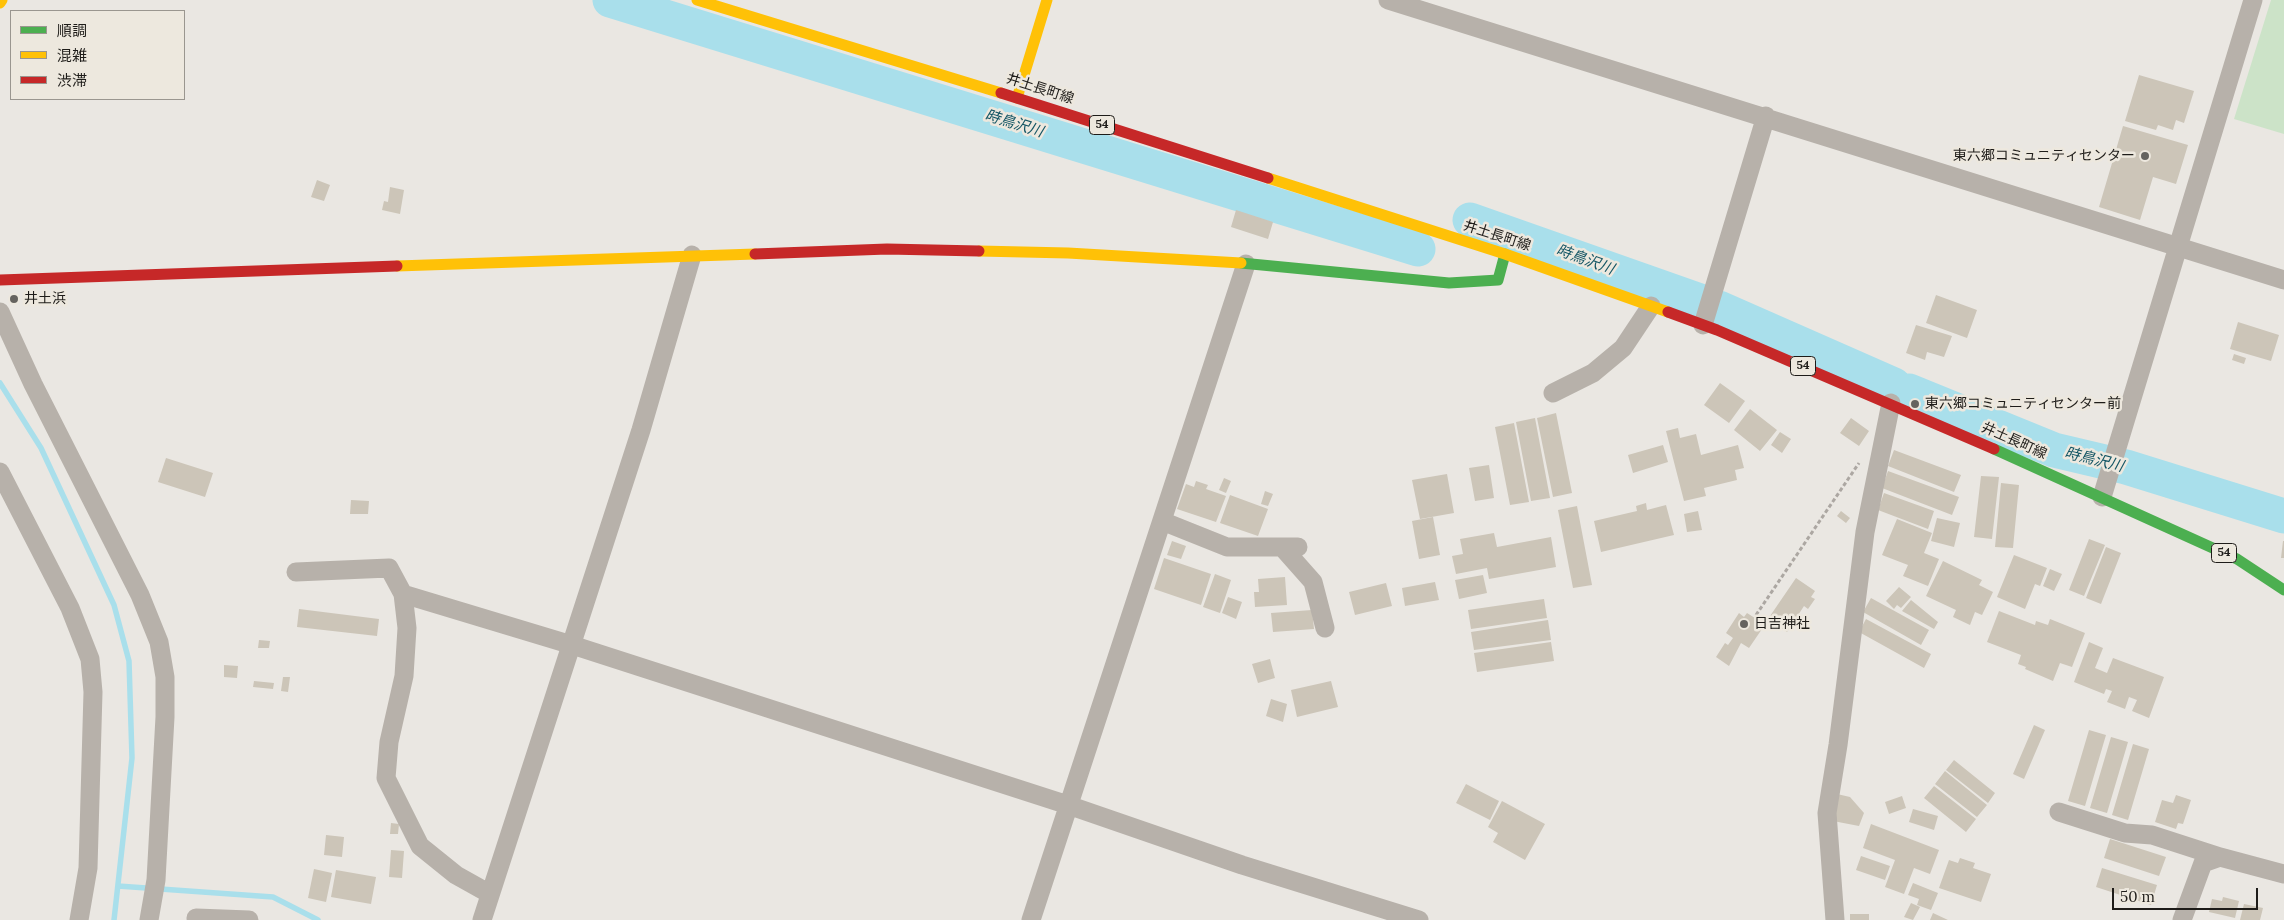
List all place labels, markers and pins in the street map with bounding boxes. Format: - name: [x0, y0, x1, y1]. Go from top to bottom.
- place label: 東六郷コミュニティセンター: [1953, 148, 2135, 164]
- marker: 東六郷コミュニティセンター: [2139, 150, 2151, 162]
- place label: 井土浜: [24, 291, 66, 307]
- marker: 井土浜: [8, 293, 20, 305]
- place label: 東六郷コミュニティセンター前: [1925, 396, 2121, 412]
- marker: 東六郷コミュニティセンター前: [1909, 398, 1921, 410]
- place label: 日吉神社: [1754, 616, 1810, 632]
- marker: 日吉神社: [1738, 618, 1750, 630]

